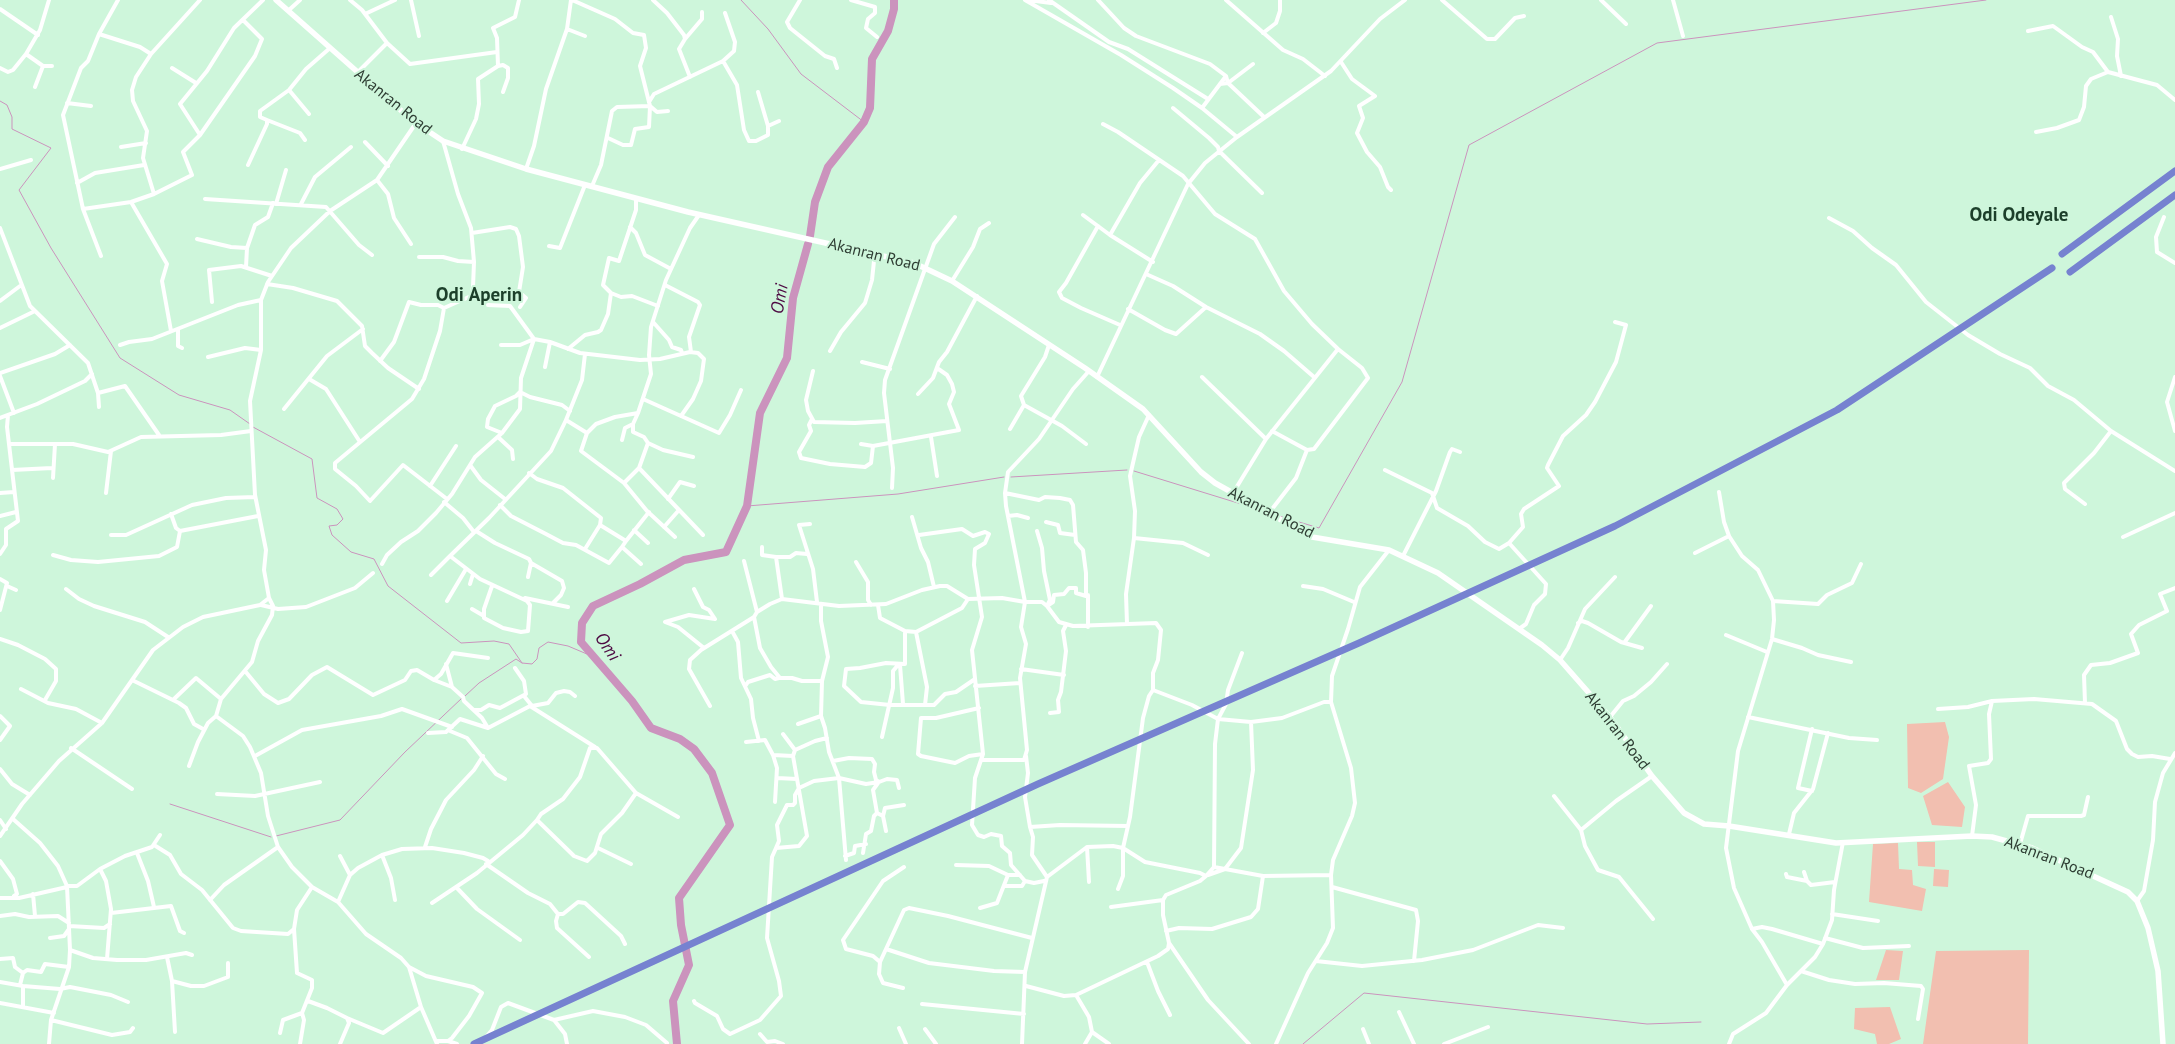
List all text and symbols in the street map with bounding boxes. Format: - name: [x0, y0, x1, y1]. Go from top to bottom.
- street label: Akanran Road: [350, 65, 436, 139]
- district label: Odi Odeyale: [1970, 205, 2068, 227]
- street label: Akanran Road: [826, 234, 922, 276]
- water label: Omi: [767, 282, 793, 316]
- district label: Odi Aperin: [436, 285, 522, 307]
- street label: Akanran Road: [1225, 483, 1317, 543]
- water label: Omi: [590, 628, 624, 666]
- street label: Akanran Road: [1581, 688, 1653, 774]
- street label: Akanran Road: [2002, 832, 2096, 884]

